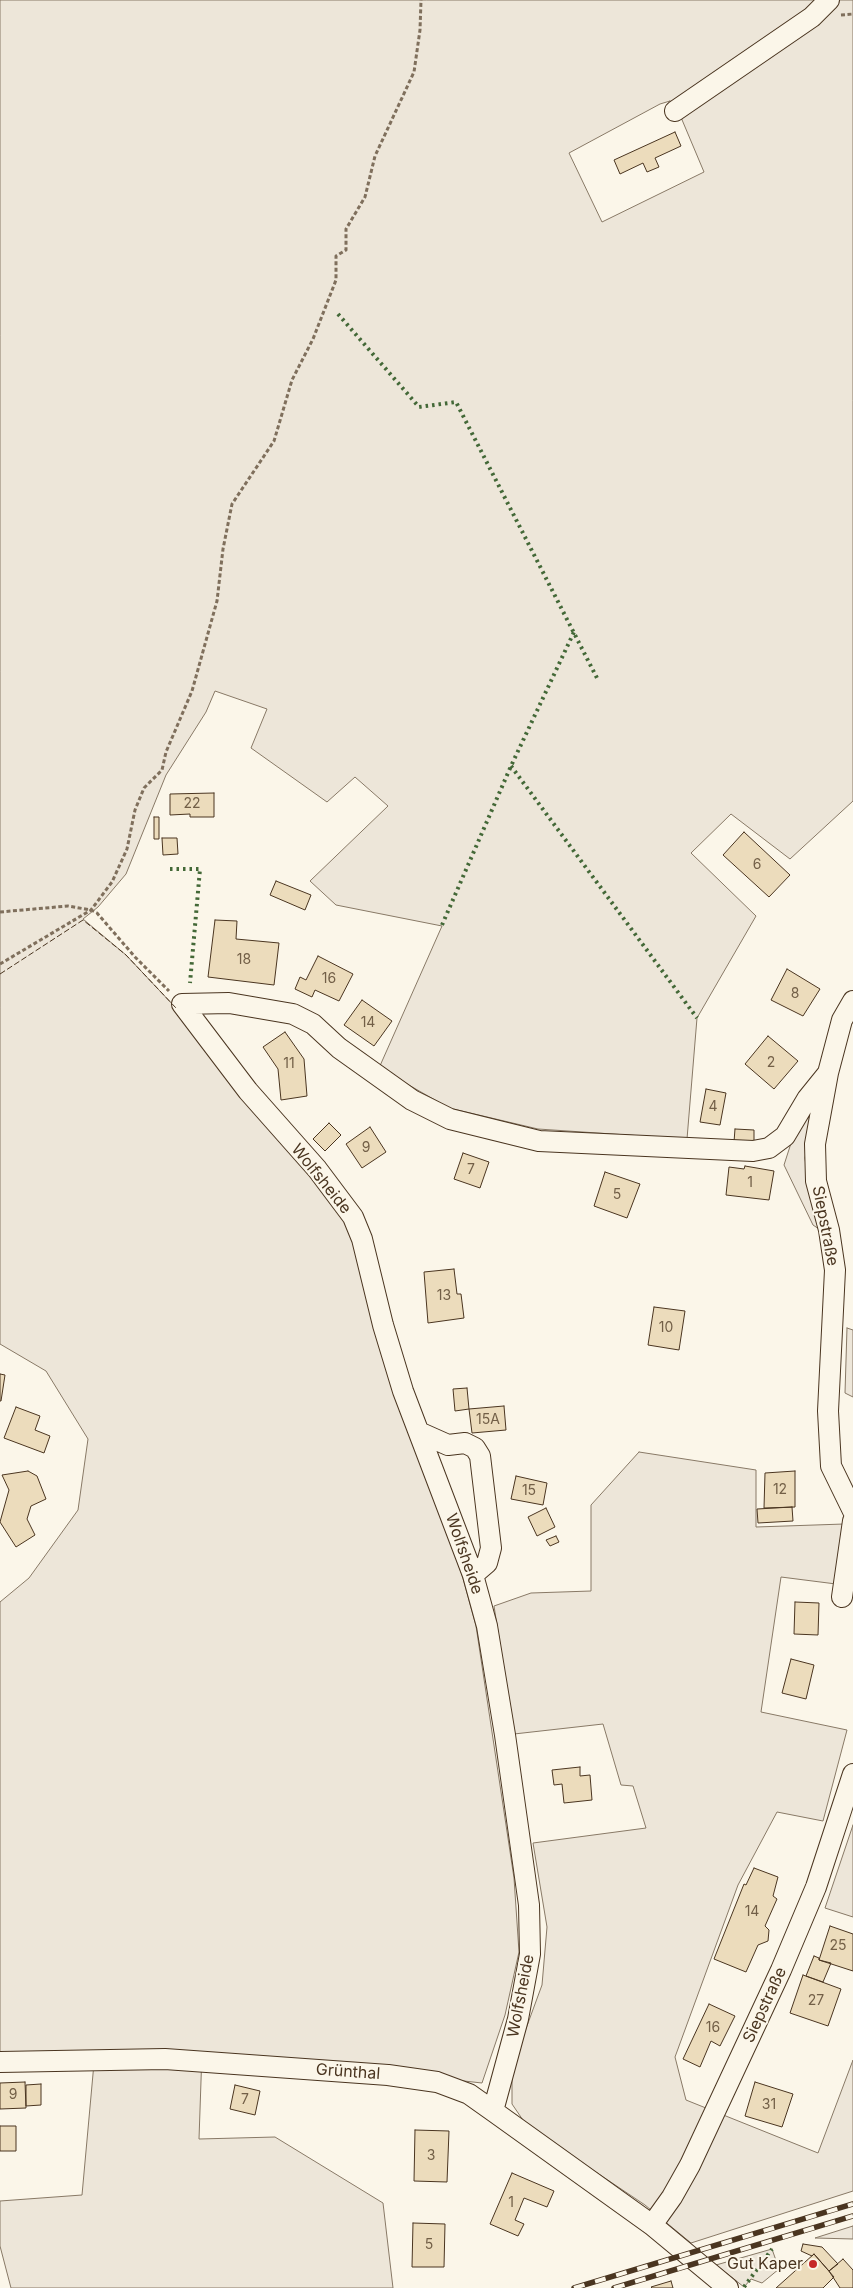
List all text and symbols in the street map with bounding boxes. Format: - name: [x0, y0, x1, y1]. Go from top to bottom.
- house number: 22: [183, 796, 201, 812]
- house number: 6: [753, 857, 761, 873]
- house number: 18: [237, 952, 251, 968]
- house number: 16: [322, 971, 336, 987]
- house number: 8: [791, 986, 799, 1002]
- house number: 14: [361, 1015, 375, 1031]
- house number: 2: [767, 1055, 775, 1071]
- house number: 11: [283, 1056, 295, 1072]
- house number: 4: [708, 1099, 718, 1115]
- street label: Wolfsheide: [287, 1140, 355, 1218]
- house number: 9: [362, 1140, 370, 1156]
- house number: 7: [467, 1162, 475, 1178]
- house number: 1: [747, 1175, 753, 1191]
- street label: Siepstraße: [808, 1184, 842, 1268]
- house number: 5: [613, 1187, 621, 1203]
- house number: 13: [437, 1288, 451, 1304]
- house number: 10: [659, 1320, 673, 1336]
- house number: 15A: [476, 1412, 500, 1428]
- house number: 12: [773, 1482, 787, 1498]
- house number: 15: [522, 1483, 536, 1499]
- street label: Wolfsheide: [441, 1511, 487, 1597]
- house number: 14: [745, 1904, 759, 1920]
- house number: 25: [829, 1938, 847, 1954]
- street label: Wolfsheide: [504, 1953, 538, 2039]
- street label: Siepstraße: [739, 1964, 791, 2046]
- house number: 27: [808, 1993, 824, 2009]
- house number: 16: [706, 2020, 720, 2036]
- street label: Grünthal: [315, 2060, 381, 2084]
- house number: 9: [9, 2087, 17, 2103]
- house number: 7: [241, 2092, 249, 2108]
- house number: 31: [762, 2097, 776, 2113]
- house number: 3: [427, 2148, 435, 2164]
- house number: 1: [508, 2195, 514, 2211]
- house number: 5: [425, 2237, 433, 2253]
- place label: Gut Kaper: [727, 2254, 803, 2274]
- marker: Gut Kaper: [807, 2258, 819, 2270]

